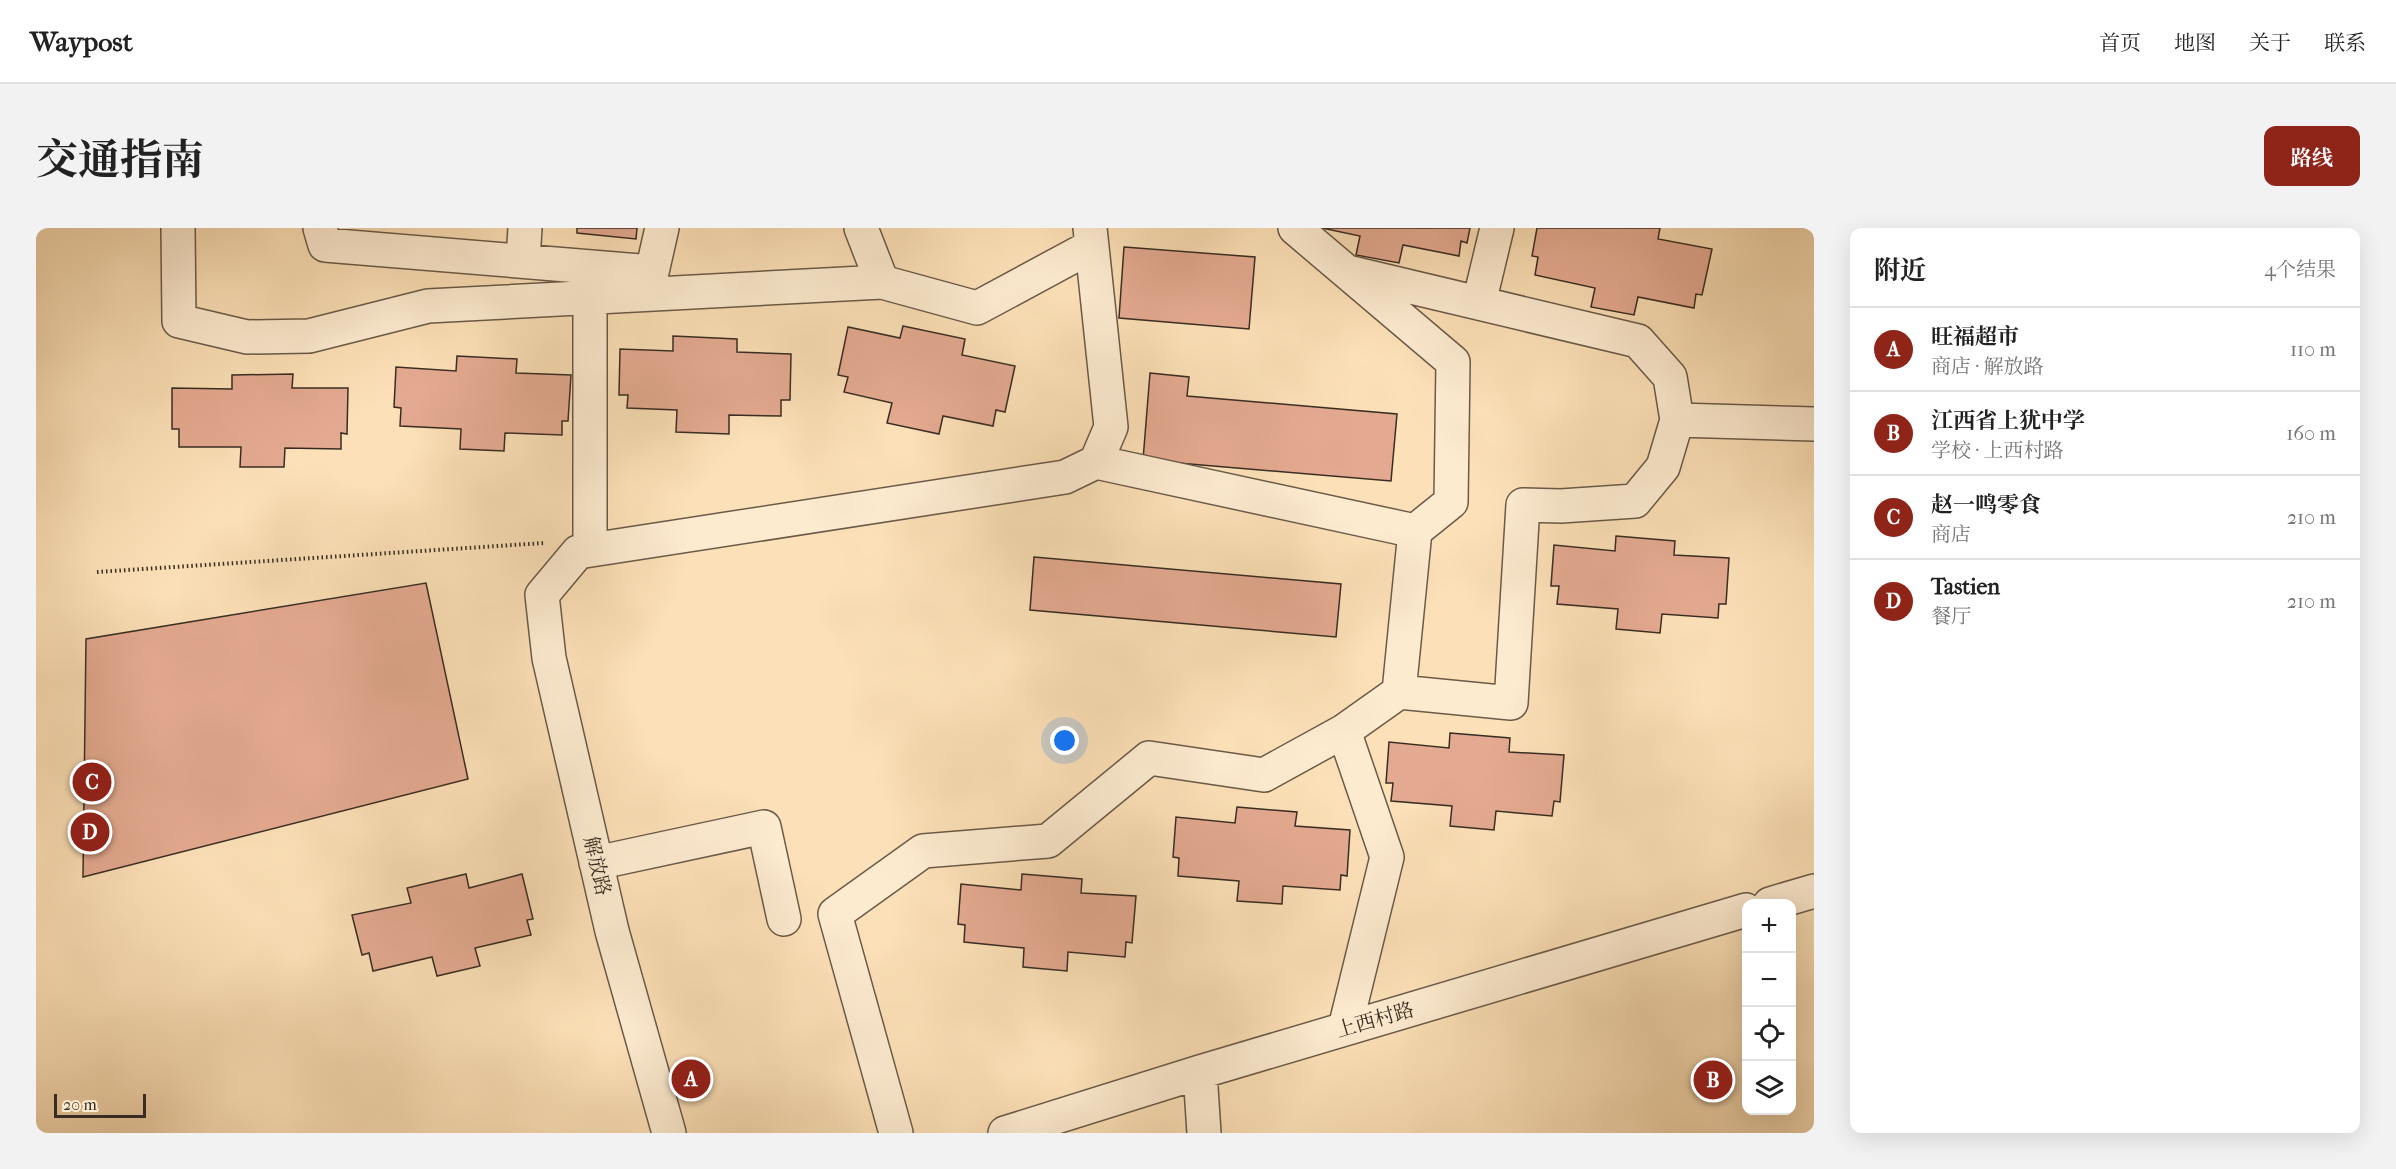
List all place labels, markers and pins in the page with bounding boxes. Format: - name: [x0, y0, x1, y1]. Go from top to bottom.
- pin: C: [72, 760, 112, 804]
- pin: D: [70, 810, 110, 854]
- pin: A: [672, 1056, 710, 1102]
- pin: B: [1694, 1058, 1732, 1102]

